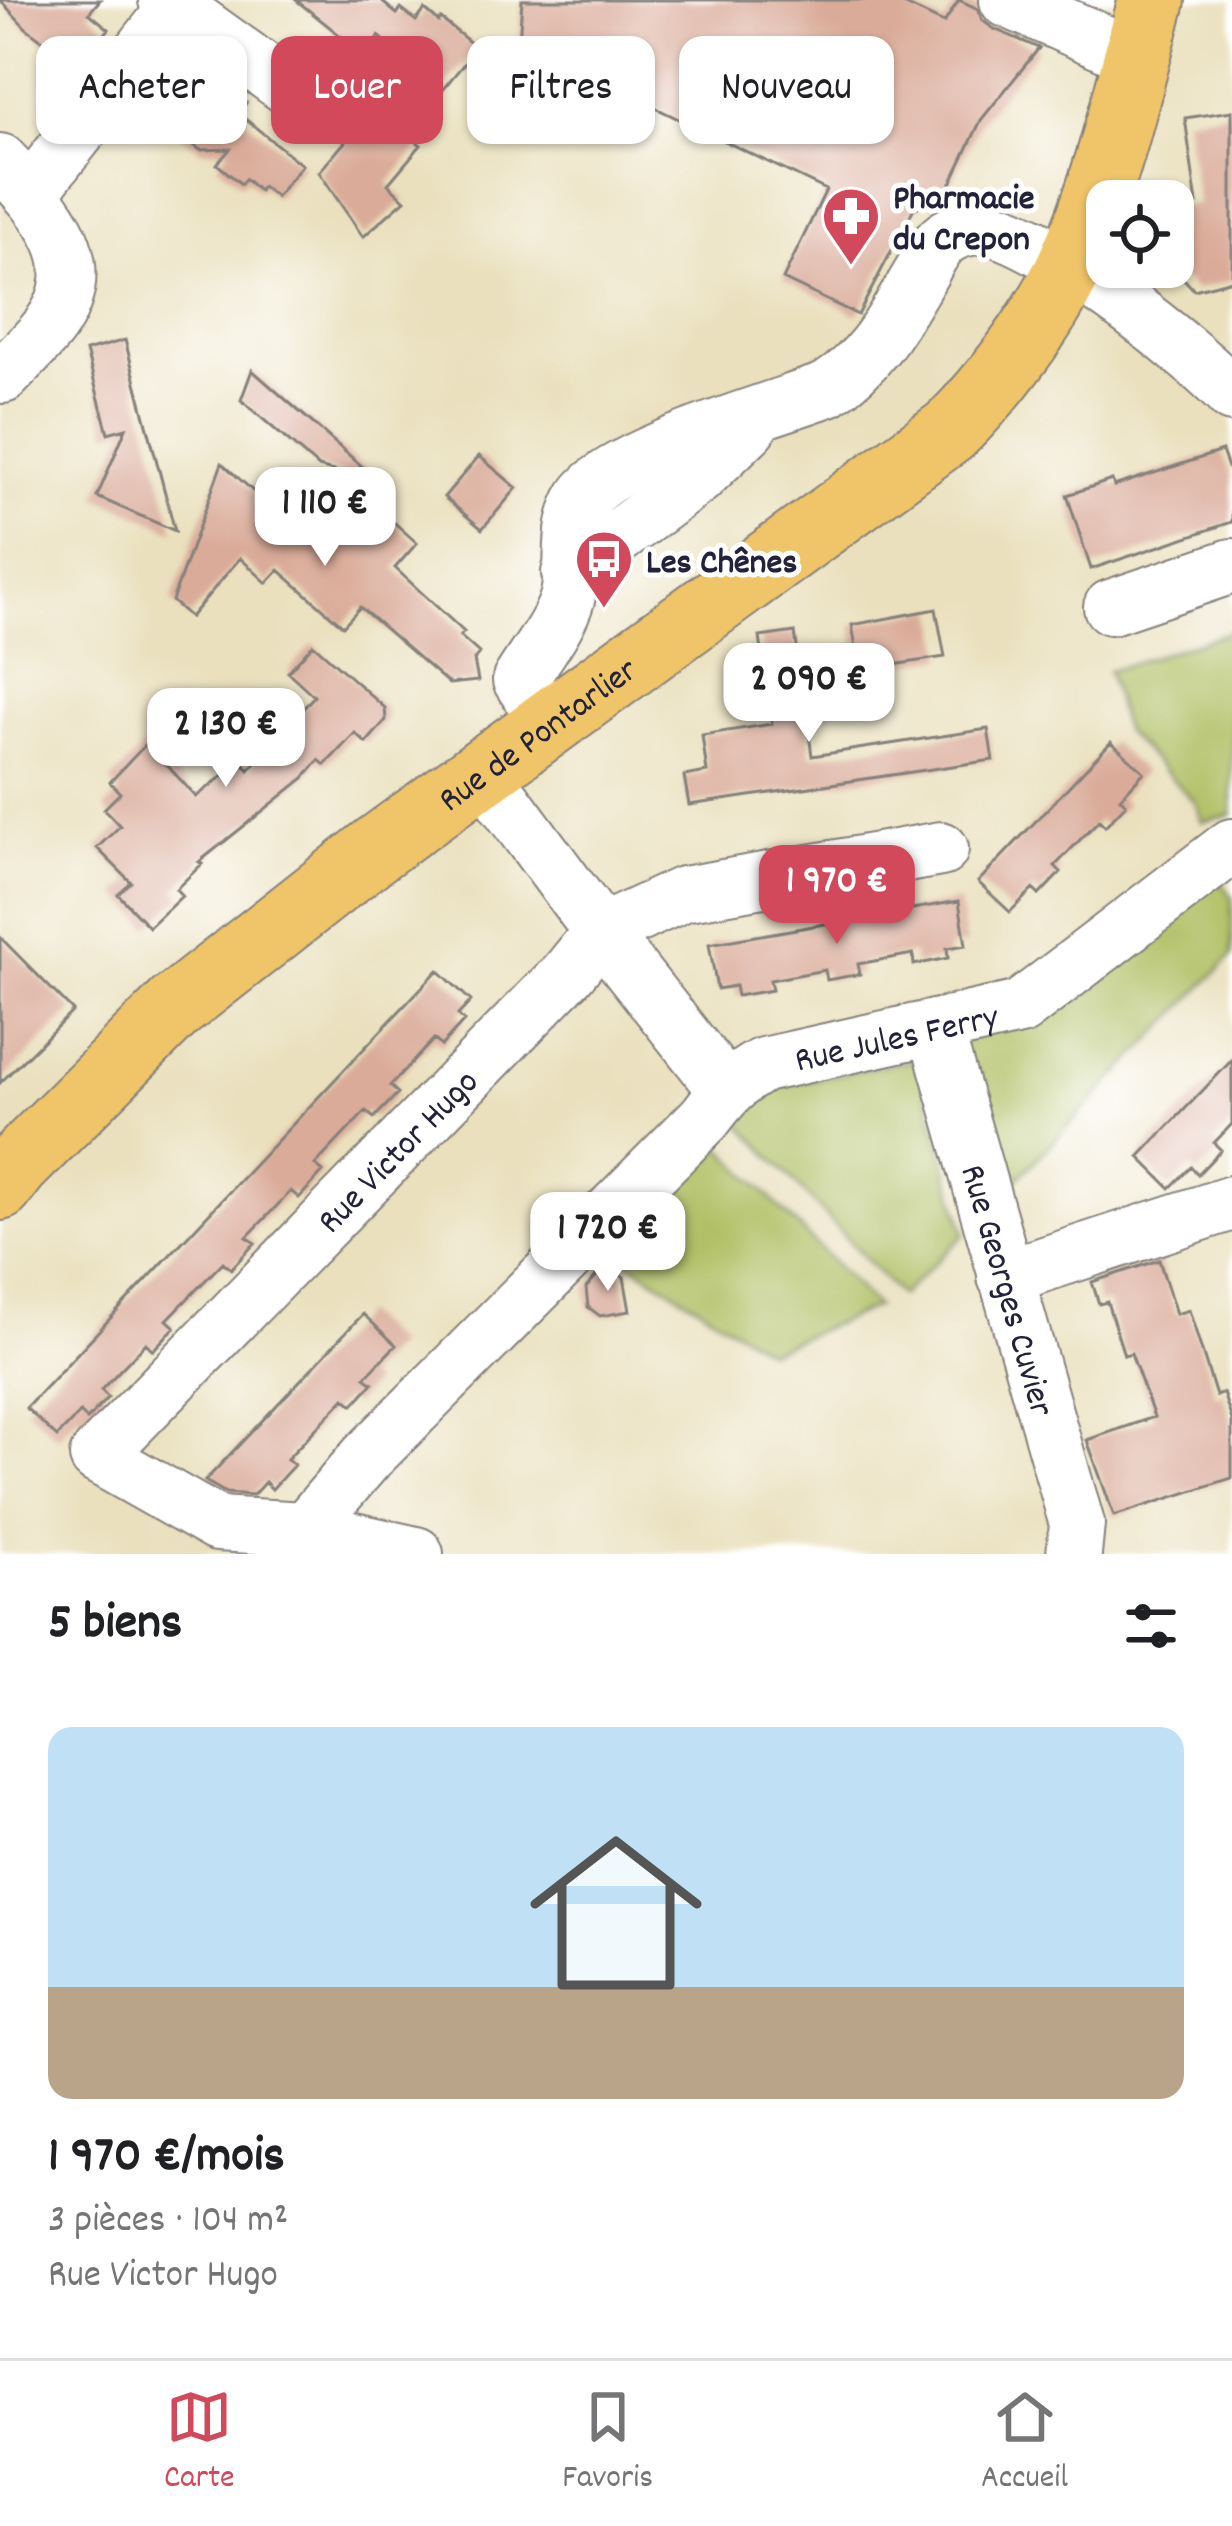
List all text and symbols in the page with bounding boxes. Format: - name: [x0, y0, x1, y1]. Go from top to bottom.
- chip: Acheter: [36, 36, 247, 144]
- chip: Louer: [271, 36, 443, 144]
- chip: Filtres: [467, 36, 655, 144]
- chip: Nouveau: [679, 36, 894, 144]
- place label: Pharmacie du Crepon: [893, 175, 1035, 268]
- map controls: [1086, 180, 1194, 288]
- button: locate: [1086, 180, 1194, 288]
- pharmacy icon: Pharmacie du Crepon: [820, 185, 882, 267]
- pin: 1 110 €: [214, 467, 436, 569]
- text: 1 110 €: [282, 478, 368, 533]
- bus stop icon: Les Chênes: [573, 528, 635, 610]
- place label: Les Chênes: [646, 539, 797, 591]
- pin: 2 090 €: [698, 643, 920, 745]
- street label: Rue de Pontarlier: [429, 647, 651, 828]
- text: 2 090 €: [750, 654, 868, 709]
- pin: 2 130 €: [115, 688, 337, 790]
- text: 2 130 €: [174, 699, 278, 754]
- pin: 1 970 €: [726, 845, 948, 947]
- text: 1 970 €: [786, 856, 888, 911]
- street label: Rue Jules Ferry: [790, 993, 1005, 1089]
- street label: Rue Victor Hugo: [307, 1060, 493, 1248]
- street label: Rue Georges Cuvier: [944, 1159, 1065, 1424]
- pin: 1 720 €: [497, 1192, 719, 1294]
- text: 1 720 €: [557, 1203, 659, 1258]
- text: 5 biens: [48, 1590, 182, 1662]
- icon: filters: [1118, 1593, 1184, 1659]
- icon: home: [508, 1805, 724, 2021]
- text: 1 970 €/mois: [48, 2123, 285, 2195]
- text: 3 pièces · 104 m²: [48, 2195, 288, 2250]
- text: Rue Victor Hugo: [48, 2250, 278, 2305]
- tab: Carte: [164, 2384, 235, 2503]
- tab: Favoris: [562, 2384, 653, 2503]
- tab: Accueil: [981, 2384, 1068, 2503]

